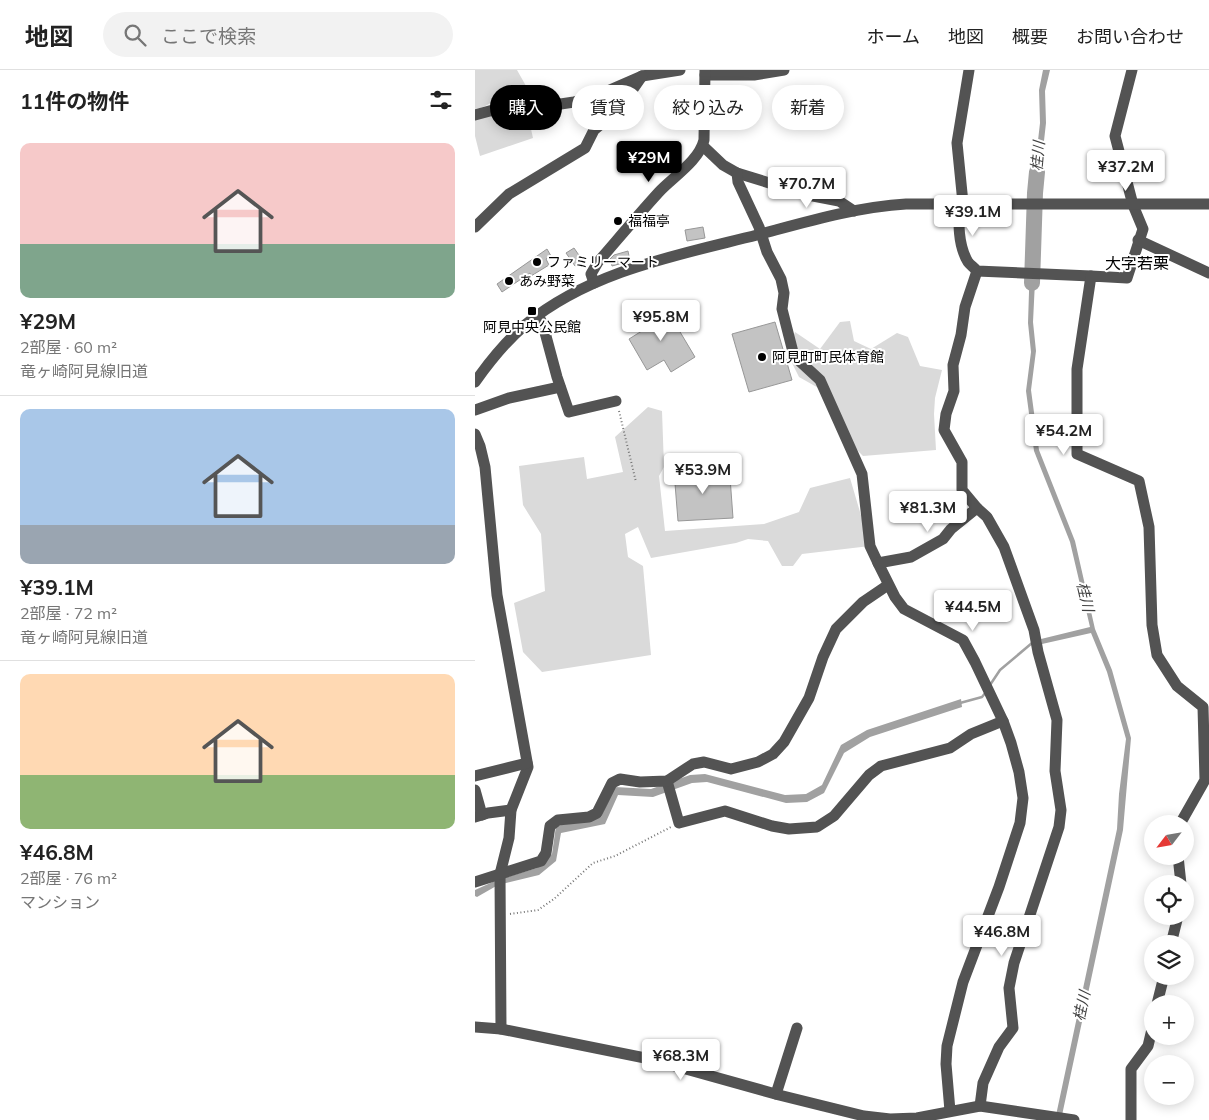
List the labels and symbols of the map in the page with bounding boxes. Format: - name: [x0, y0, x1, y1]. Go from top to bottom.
- water label: 桂川: [1027, 138, 1048, 172]
- pin: ¥29M: [619, 140, 679, 183]
- pin: ¥37.2M: [1085, 150, 1167, 192]
- pin: ¥70.7M: [766, 166, 848, 209]
- pin: ¥39.1M: [932, 194, 1014, 237]
- place label: 福福亭: [628, 212, 670, 230]
- marker: 福福亭: [612, 215, 624, 227]
- place label: ファミリーマート: [547, 253, 659, 271]
- district label: 大字若栗: [1105, 253, 1169, 273]
- marker: ファミリーマート: [531, 256, 543, 268]
- place label: あみ野菜: [519, 272, 575, 290]
- marker: あみ野菜: [503, 275, 515, 287]
- pin: ¥95.8M: [620, 300, 702, 342]
- marker: 阿見中央公民館: [526, 305, 538, 317]
- place label: 阿見中央公民館: [483, 318, 581, 336]
- place label: 阿見町町民体育館: [772, 348, 884, 366]
- marker: 阿見町町民体育館: [756, 351, 768, 363]
- pin: ¥54.2M: [1023, 414, 1105, 456]
- pin: ¥53.9M: [662, 452, 744, 495]
- pin: ¥81.3M: [887, 490, 969, 533]
- water label: 桂川: [1073, 580, 1099, 616]
- pin: ¥44.5M: [932, 590, 1014, 632]
- north arrow: [1144, 815, 1194, 865]
- pin: ¥46.8M: [961, 914, 1043, 957]
- water label: 桂川: [1069, 987, 1094, 1023]
- pin: ¥68.3M: [640, 1038, 722, 1081]

